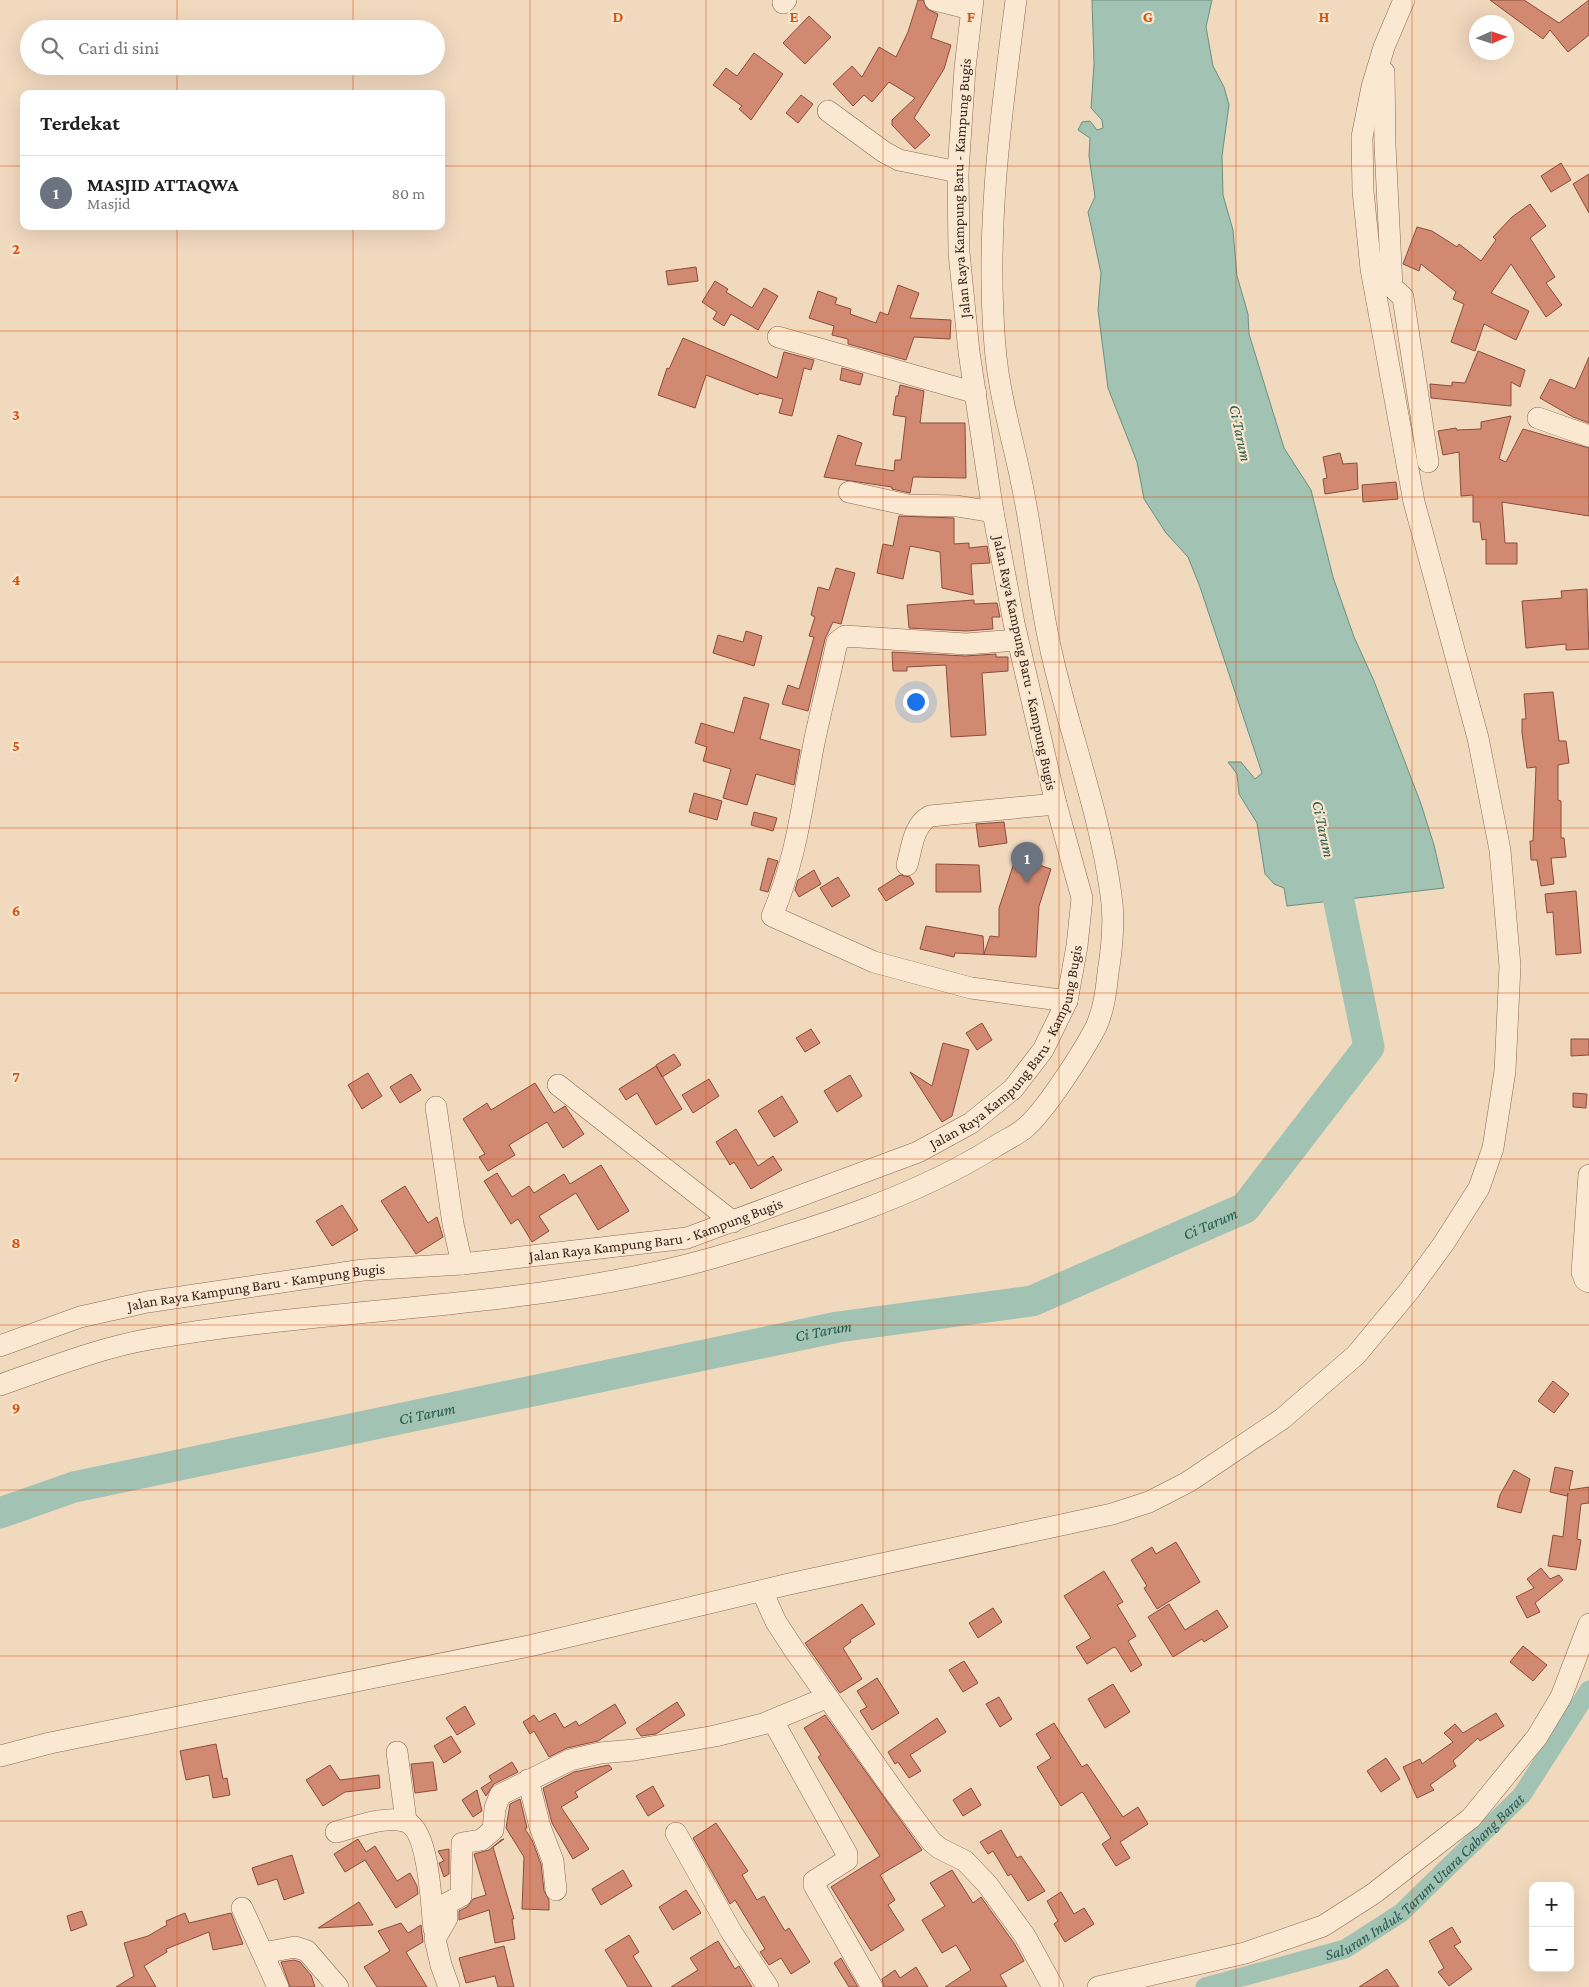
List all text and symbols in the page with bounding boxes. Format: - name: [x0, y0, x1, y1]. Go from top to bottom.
- text: D: [612, 8, 624, 25]
- text: E: [789, 8, 799, 25]
- text: F: [967, 8, 976, 25]
- text: G: [1143, 8, 1153, 25]
- text: H: [1319, 8, 1330, 25]
- north arrow: [1469, 15, 1514, 60]
- search box: [20, 20, 445, 75]
- icon: search: [38, 34, 66, 62]
- text: Cari di sini: [78, 37, 159, 58]
- street label: Jalan Raya Kampung Baru - Kampung Bugis: [950, 57, 975, 321]
- text: Terdekat: [40, 111, 120, 135]
- text: MASJID ATTAQWA: [87, 174, 239, 195]
- text: 1: [53, 185, 59, 202]
- text: 80 m: [391, 185, 425, 202]
- text: Masjid: [87, 195, 131, 212]
- text: 2: [12, 240, 20, 257]
- water label: Ci Tarum: [1226, 403, 1255, 463]
- text: 3: [12, 406, 20, 423]
- street label: Jalan Raya Kampung Baru - Kampung Bugis: [989, 532, 1060, 792]
- text: 4: [12, 571, 21, 588]
- your location: [903, 689, 929, 715]
- text: 5: [12, 737, 20, 754]
- water label: Ci Tarum: [1309, 799, 1338, 859]
- pin: 1: [1011, 842, 1043, 883]
- text: 6: [12, 902, 20, 919]
- street label: Jalan Raya Kampung Baru - Kampung Bugis: [925, 944, 1085, 1154]
- text: 7: [12, 1068, 20, 1085]
- street label: Jalan Raya Kampung Baru - Kampung Bugis: [526, 1195, 785, 1265]
- water label: Ci Tarum: [1180, 1204, 1240, 1243]
- text: 8: [11, 1234, 21, 1251]
- street label: Jalan Raya Kampung Baru - Kampung Bugis: [124, 1261, 386, 1316]
- water label: Ci Tarum: [793, 1317, 853, 1345]
- text: 9: [12, 1399, 20, 1416]
- water label: Ci Tarum: [397, 1399, 457, 1428]
- water label: Saluran Induk Tarum Utara Cabang Barat: [1323, 1790, 1528, 1963]
- map controls: [1529, 1882, 1574, 1972]
- button: +: [1529, 1882, 1574, 1927]
- button: −: [1529, 1927, 1574, 1972]

